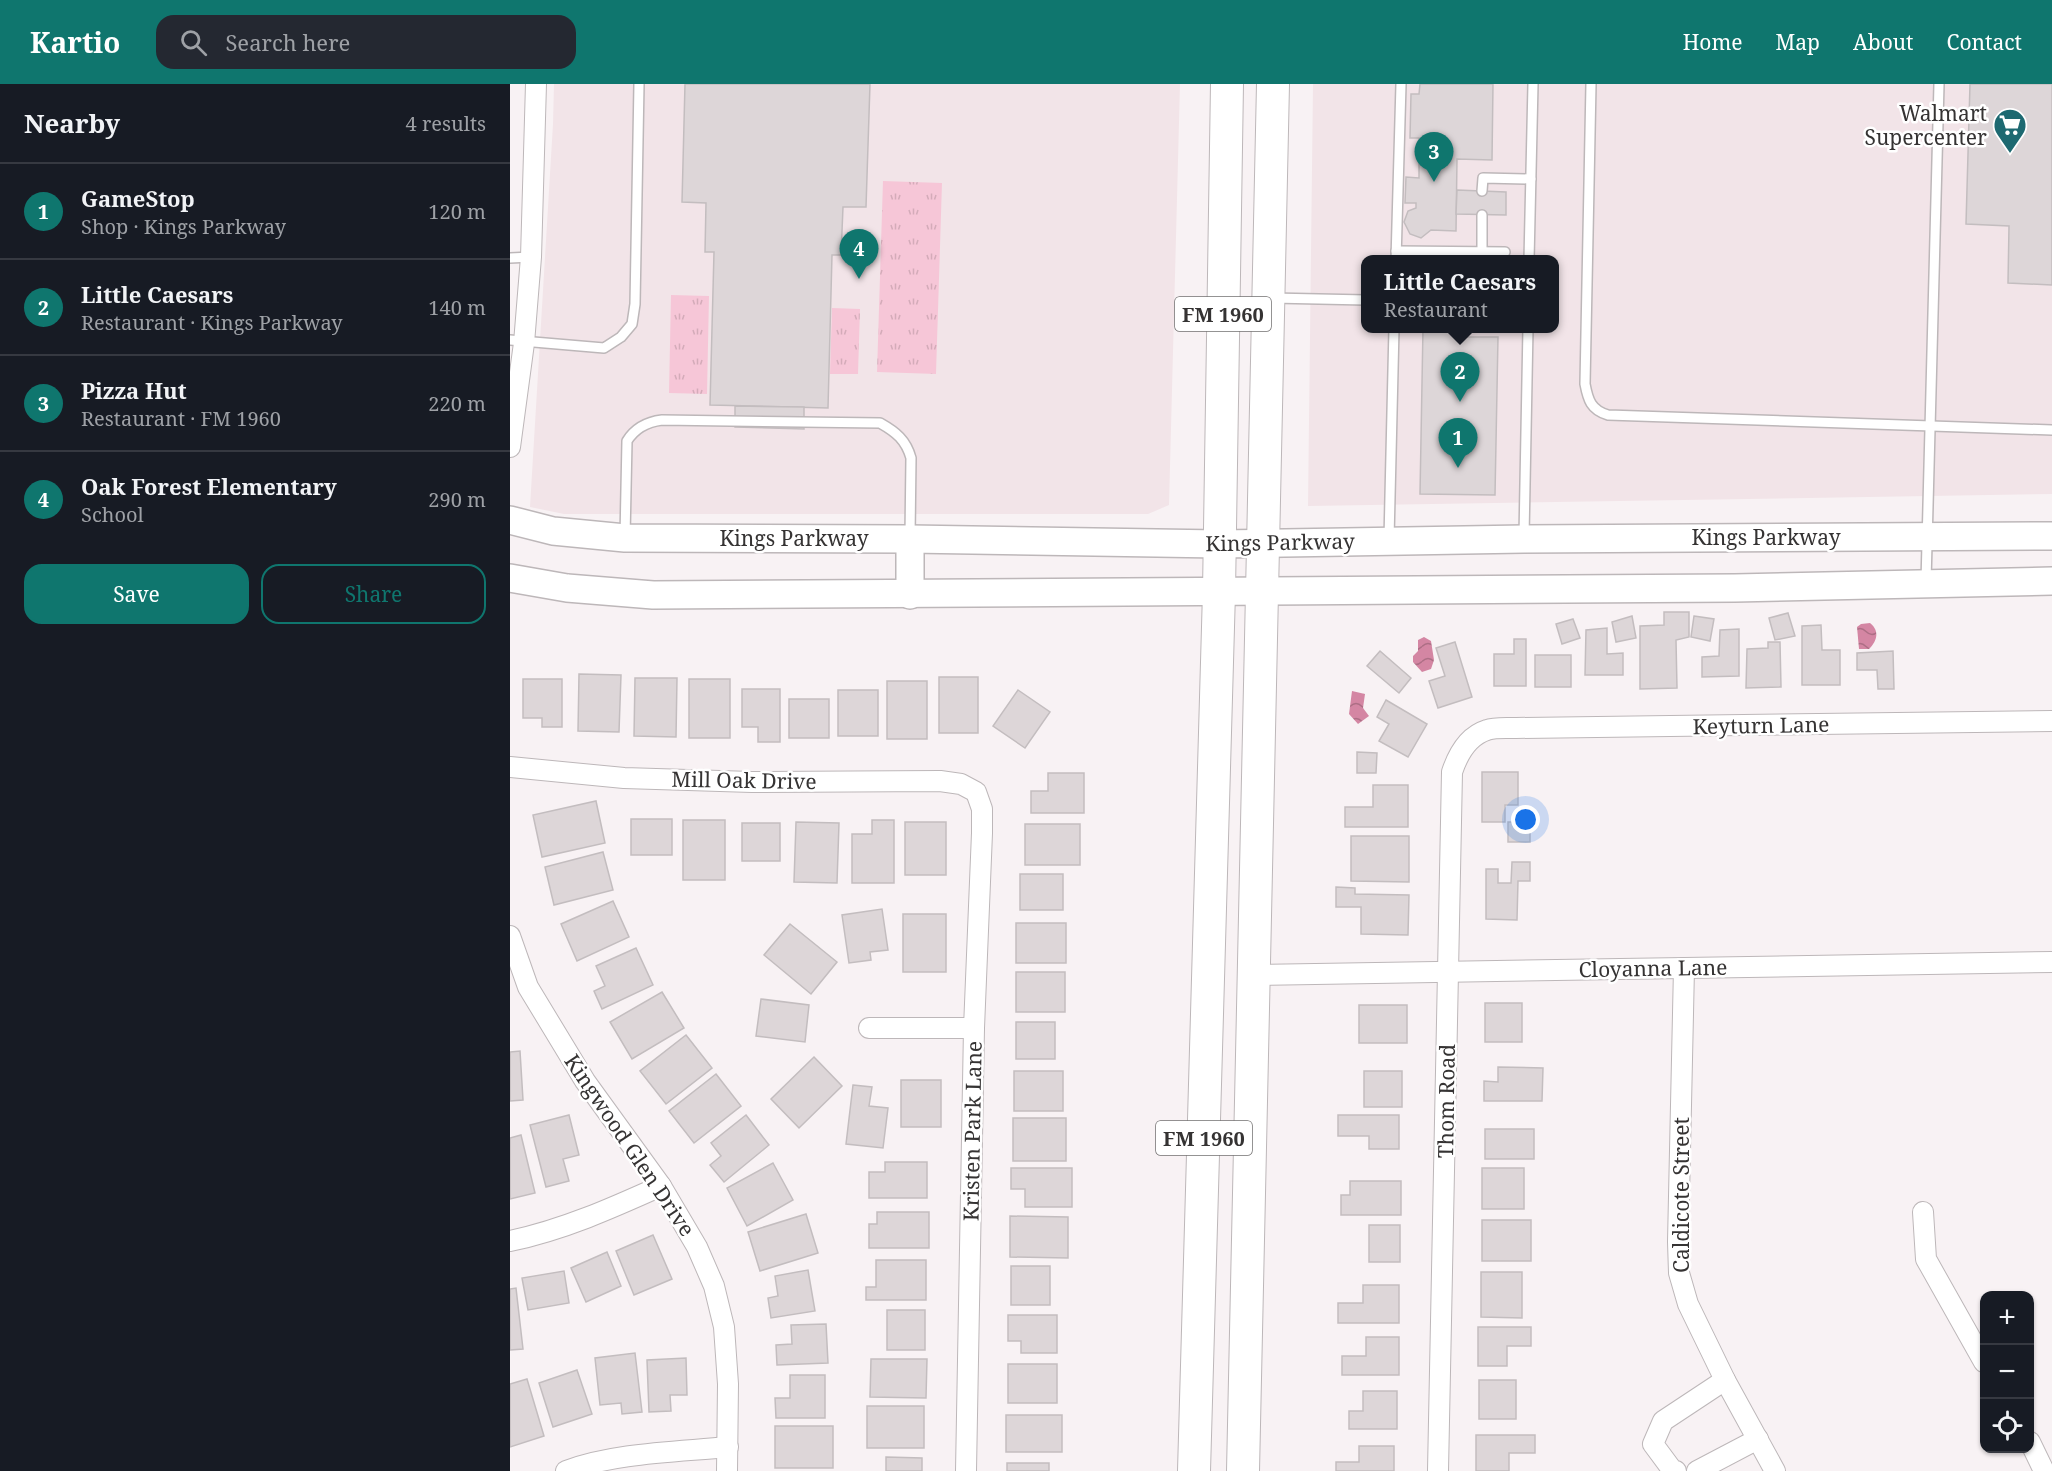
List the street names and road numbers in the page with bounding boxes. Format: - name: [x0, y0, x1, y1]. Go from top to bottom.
- road number: FM 1960: [1175, 297, 1271, 331]
- street label: Kings Parkway: [1691, 523, 1841, 551]
- street label: Kings Parkway: [719, 524, 869, 552]
- street label: Kings Parkway: [1205, 527, 1355, 557]
- street label: Keyturn Lane: [1692, 710, 1830, 740]
- street label: Mill Oak Drive: [671, 765, 817, 795]
- street label: Cloyanna Lane: [1578, 953, 1728, 983]
- street label: Kristen Park Lane: [956, 1041, 988, 1221]
- street label: Thom Road: [1431, 1044, 1461, 1158]
- street label: Kingwood Glen Drive: [559, 1048, 701, 1242]
- street label: Caldicote Street: [1667, 1117, 1695, 1273]
- road number: FM 1960: [1156, 1121, 1252, 1155]

